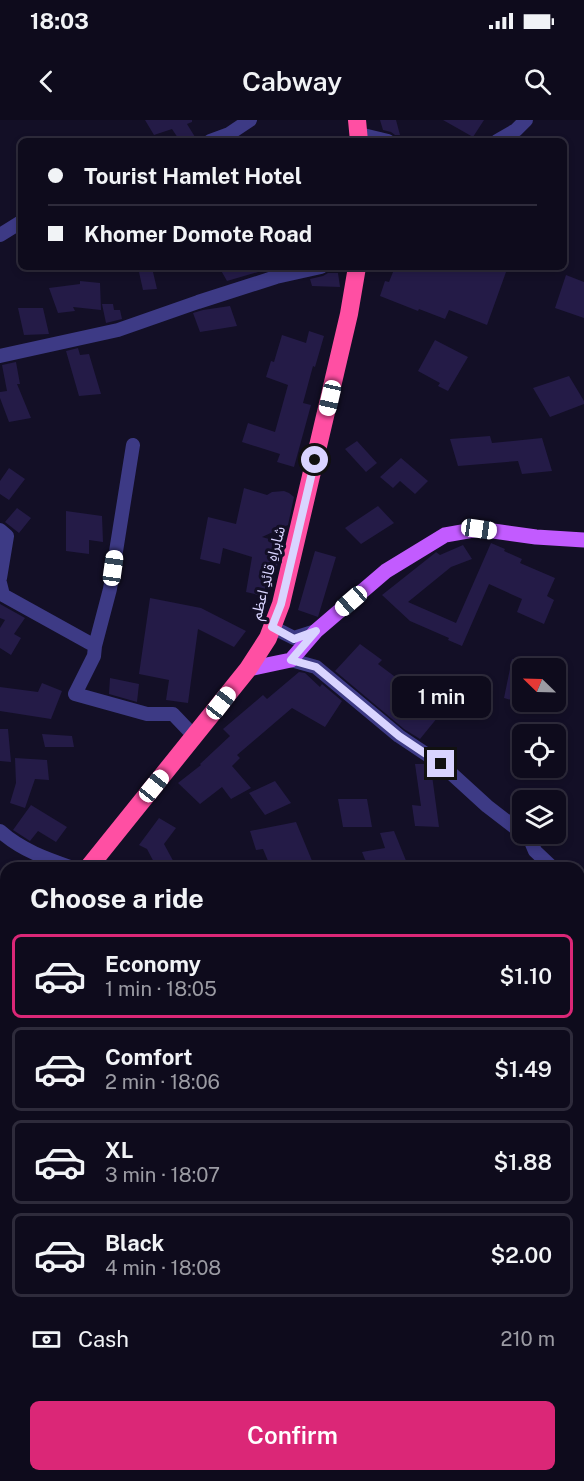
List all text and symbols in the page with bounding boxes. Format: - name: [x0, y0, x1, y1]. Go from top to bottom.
- text: 18:03: [30, 8, 89, 34]
- icon: back: [30, 65, 63, 98]
- text: Cabway: [242, 65, 342, 97]
- icon: search: [521, 65, 554, 98]
- text: Tourist Hamlet Hotel: [84, 163, 302, 189]
- text: Khomer Domote Road: [84, 221, 312, 247]
- car: [317, 378, 343, 418]
- route start: [301, 446, 328, 473]
- car: [460, 518, 498, 540]
- street label: شاہراہِ قائدِ اعظم: [247, 524, 291, 622]
- car: [102, 549, 124, 587]
- car: [332, 582, 370, 620]
- north arrow: [512, 658, 566, 712]
- map controls: [512, 658, 566, 844]
- callout: 1 min: [392, 677, 490, 719]
- car: [203, 683, 239, 723]
- text: 1 min: [418, 685, 465, 709]
- button: locate: [512, 724, 566, 778]
- route end: [427, 750, 454, 777]
- car: [136, 766, 172, 806]
- button: layers: [512, 790, 566, 844]
- text: Choose a ride: [30, 882, 204, 914]
- icon: car: [33, 949, 87, 1003]
- text: Economy: [105, 951, 201, 977]
- text: $1.10: [499, 963, 552, 989]
- text: 1 min · 18:05: [105, 977, 217, 1001]
- icon: car: [33, 1042, 87, 1096]
- text: Comfort: [105, 1044, 192, 1070]
- text: $1.49: [494, 1056, 552, 1082]
- text: 2 min · 18:06: [105, 1070, 220, 1094]
- icon: car: [33, 1135, 87, 1189]
- text: XL: [105, 1137, 133, 1163]
- text: $1.88: [494, 1149, 552, 1175]
- text: 3 min · 18:07: [105, 1163, 220, 1187]
- icon: car: [33, 1228, 87, 1282]
- text: Black: [105, 1230, 164, 1256]
- text: $2.00: [491, 1242, 552, 1268]
- text: 4 min · 18:08: [105, 1256, 221, 1280]
- icon: cash: [30, 1323, 63, 1356]
- text: Cash: [78, 1326, 129, 1352]
- text: 210 m: [501, 1327, 555, 1351]
- button: Confirm: [30, 1401, 555, 1470]

